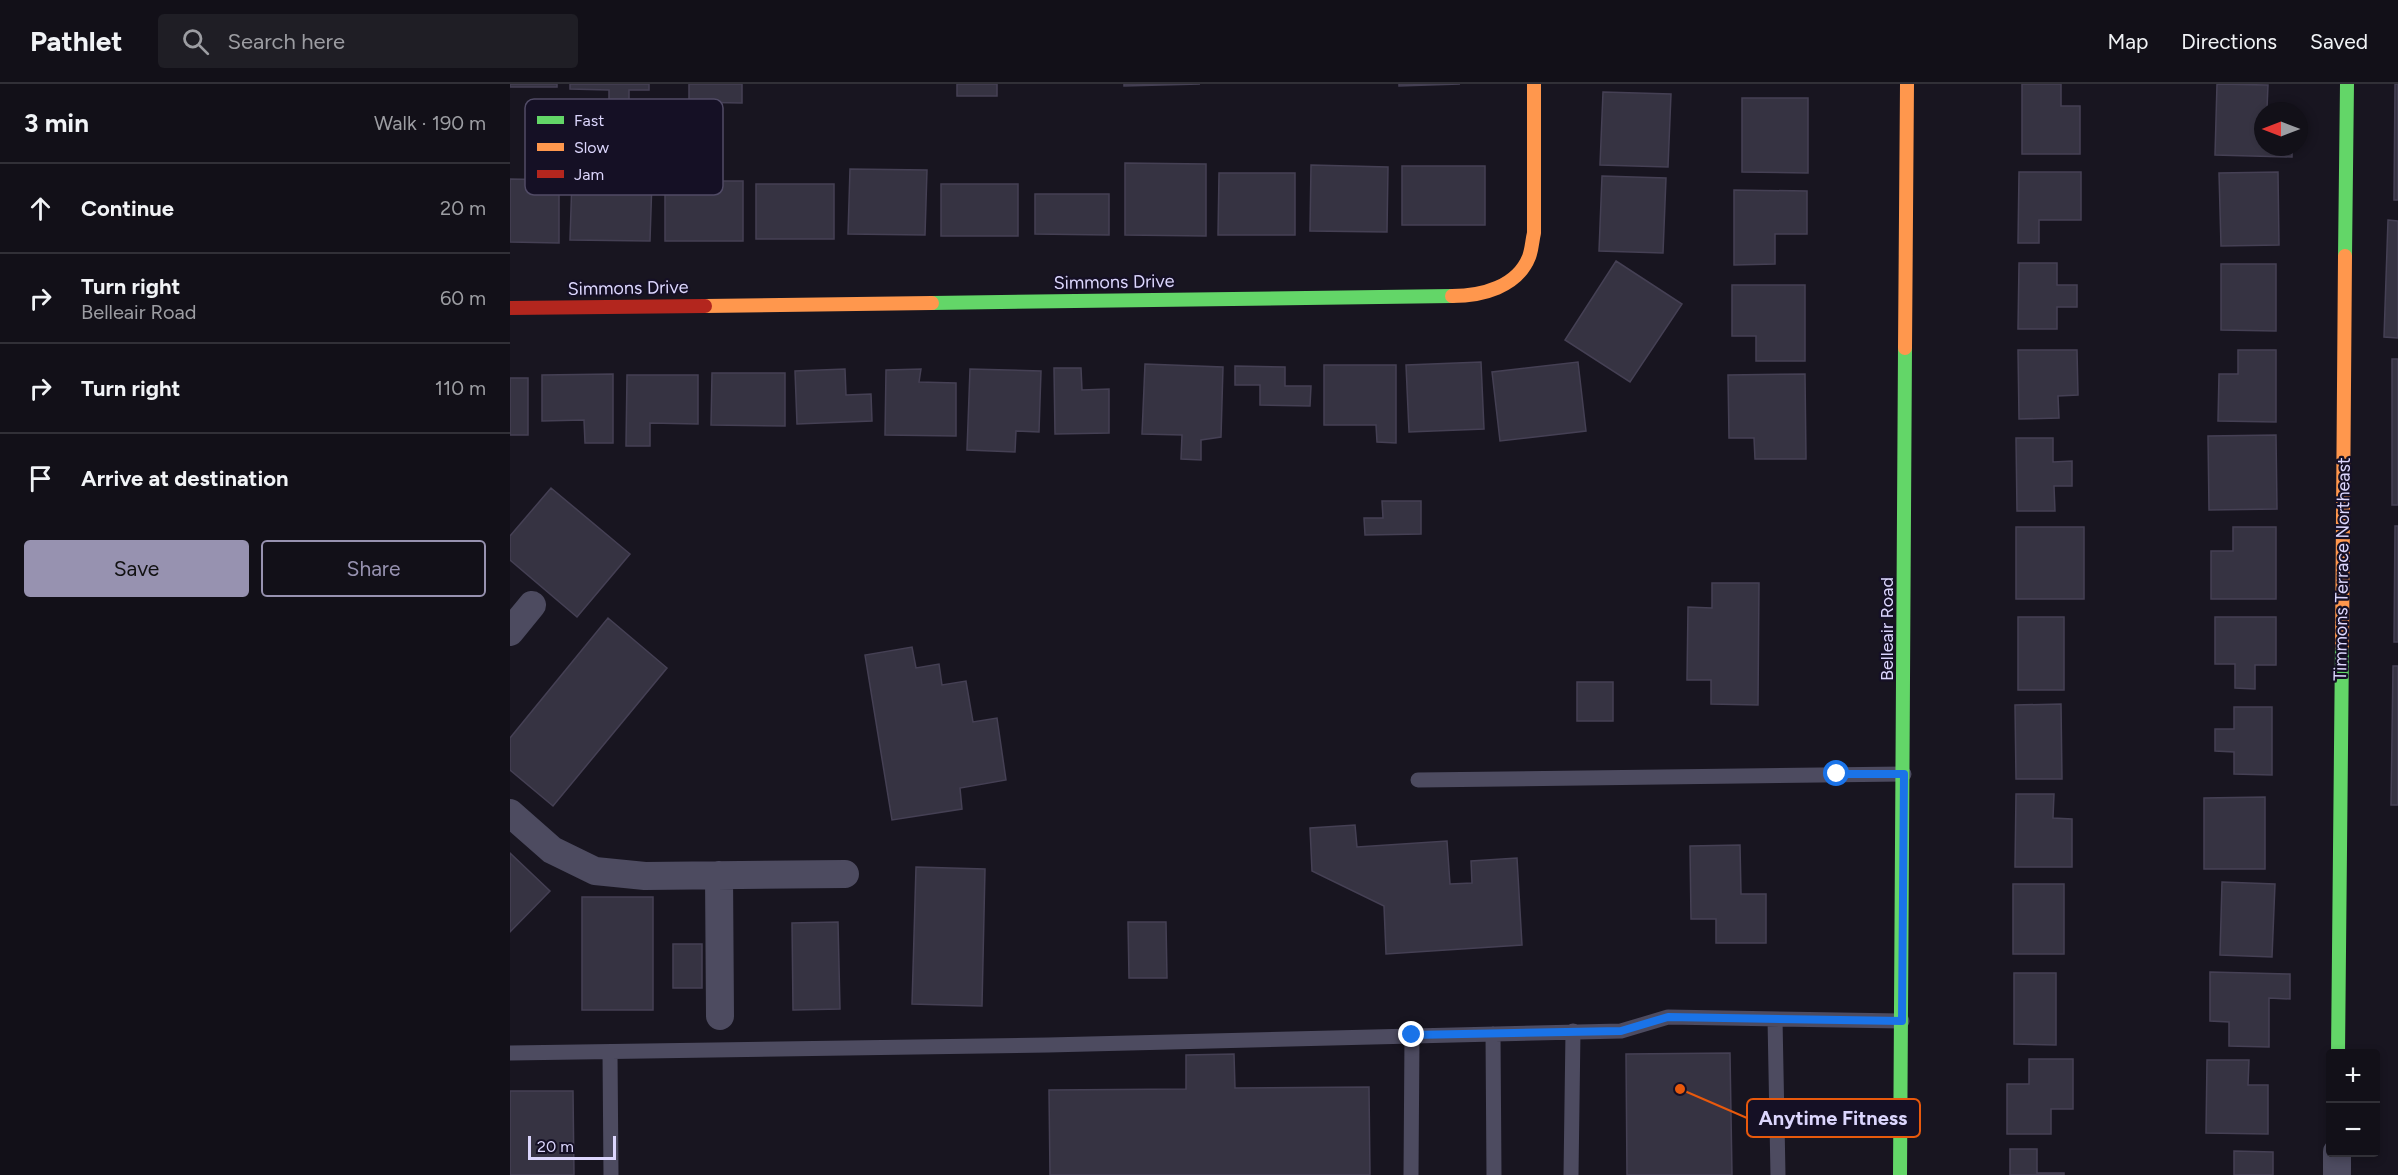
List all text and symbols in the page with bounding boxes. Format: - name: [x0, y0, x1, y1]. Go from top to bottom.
- search box: [158, 14, 578, 68]
- text: Pathlet: [30, 24, 122, 58]
- icon: search: [179, 25, 212, 58]
- text: Search here: [227, 28, 345, 55]
- text: Map: [2107, 29, 2148, 54]
- text: Directions: [2181, 29, 2277, 54]
- text: Saved: [2310, 29, 2368, 54]
- legend: [525, 99, 723, 195]
- north arrow: [2254, 102, 2308, 156]
- text: 3 min: [24, 107, 89, 139]
- text: Walk · 190 m: [374, 111, 486, 135]
- text: Fast: [574, 111, 604, 130]
- text: Slow: [574, 138, 609, 157]
- text: Jam: [574, 165, 604, 184]
- icon: ahead: [24, 192, 57, 225]
- text: Continue: [81, 195, 174, 222]
- text: 20 m: [440, 196, 486, 220]
- street label: Simmons Drive: [1053, 270, 1175, 294]
- text: Turn right: [81, 273, 180, 300]
- street label: Simmons Drive: [567, 276, 689, 300]
- icon: right: [24, 282, 57, 315]
- text: 60 m: [440, 286, 486, 310]
- text: Belleair Road: [81, 300, 196, 324]
- icon: right: [24, 372, 57, 405]
- text: Turn right: [81, 375, 180, 402]
- text: 110 m: [435, 376, 486, 400]
- street label: Timmons Terrace Northeast: [2329, 457, 2355, 681]
- icon: arrive: [24, 462, 57, 495]
- text: Arrive at destination: [81, 465, 289, 492]
- button: Save: [24, 540, 249, 597]
- button: Share: [261, 540, 486, 597]
- street label: Belleair Road: [1876, 577, 1898, 681]
- route start: [1823, 760, 1849, 786]
- route end: [1398, 1021, 1424, 1047]
- map controls: [2326, 1049, 2380, 1157]
- button: +: [2326, 1049, 2380, 1103]
- callout: Anytime Fitness: [1747, 1099, 1920, 1137]
- button: −: [2326, 1103, 2380, 1157]
- text: Anytime Fitness: [1759, 1106, 1907, 1130]
- scale bar: [528, 1133, 616, 1160]
- text: 20 m: [537, 1137, 574, 1156]

